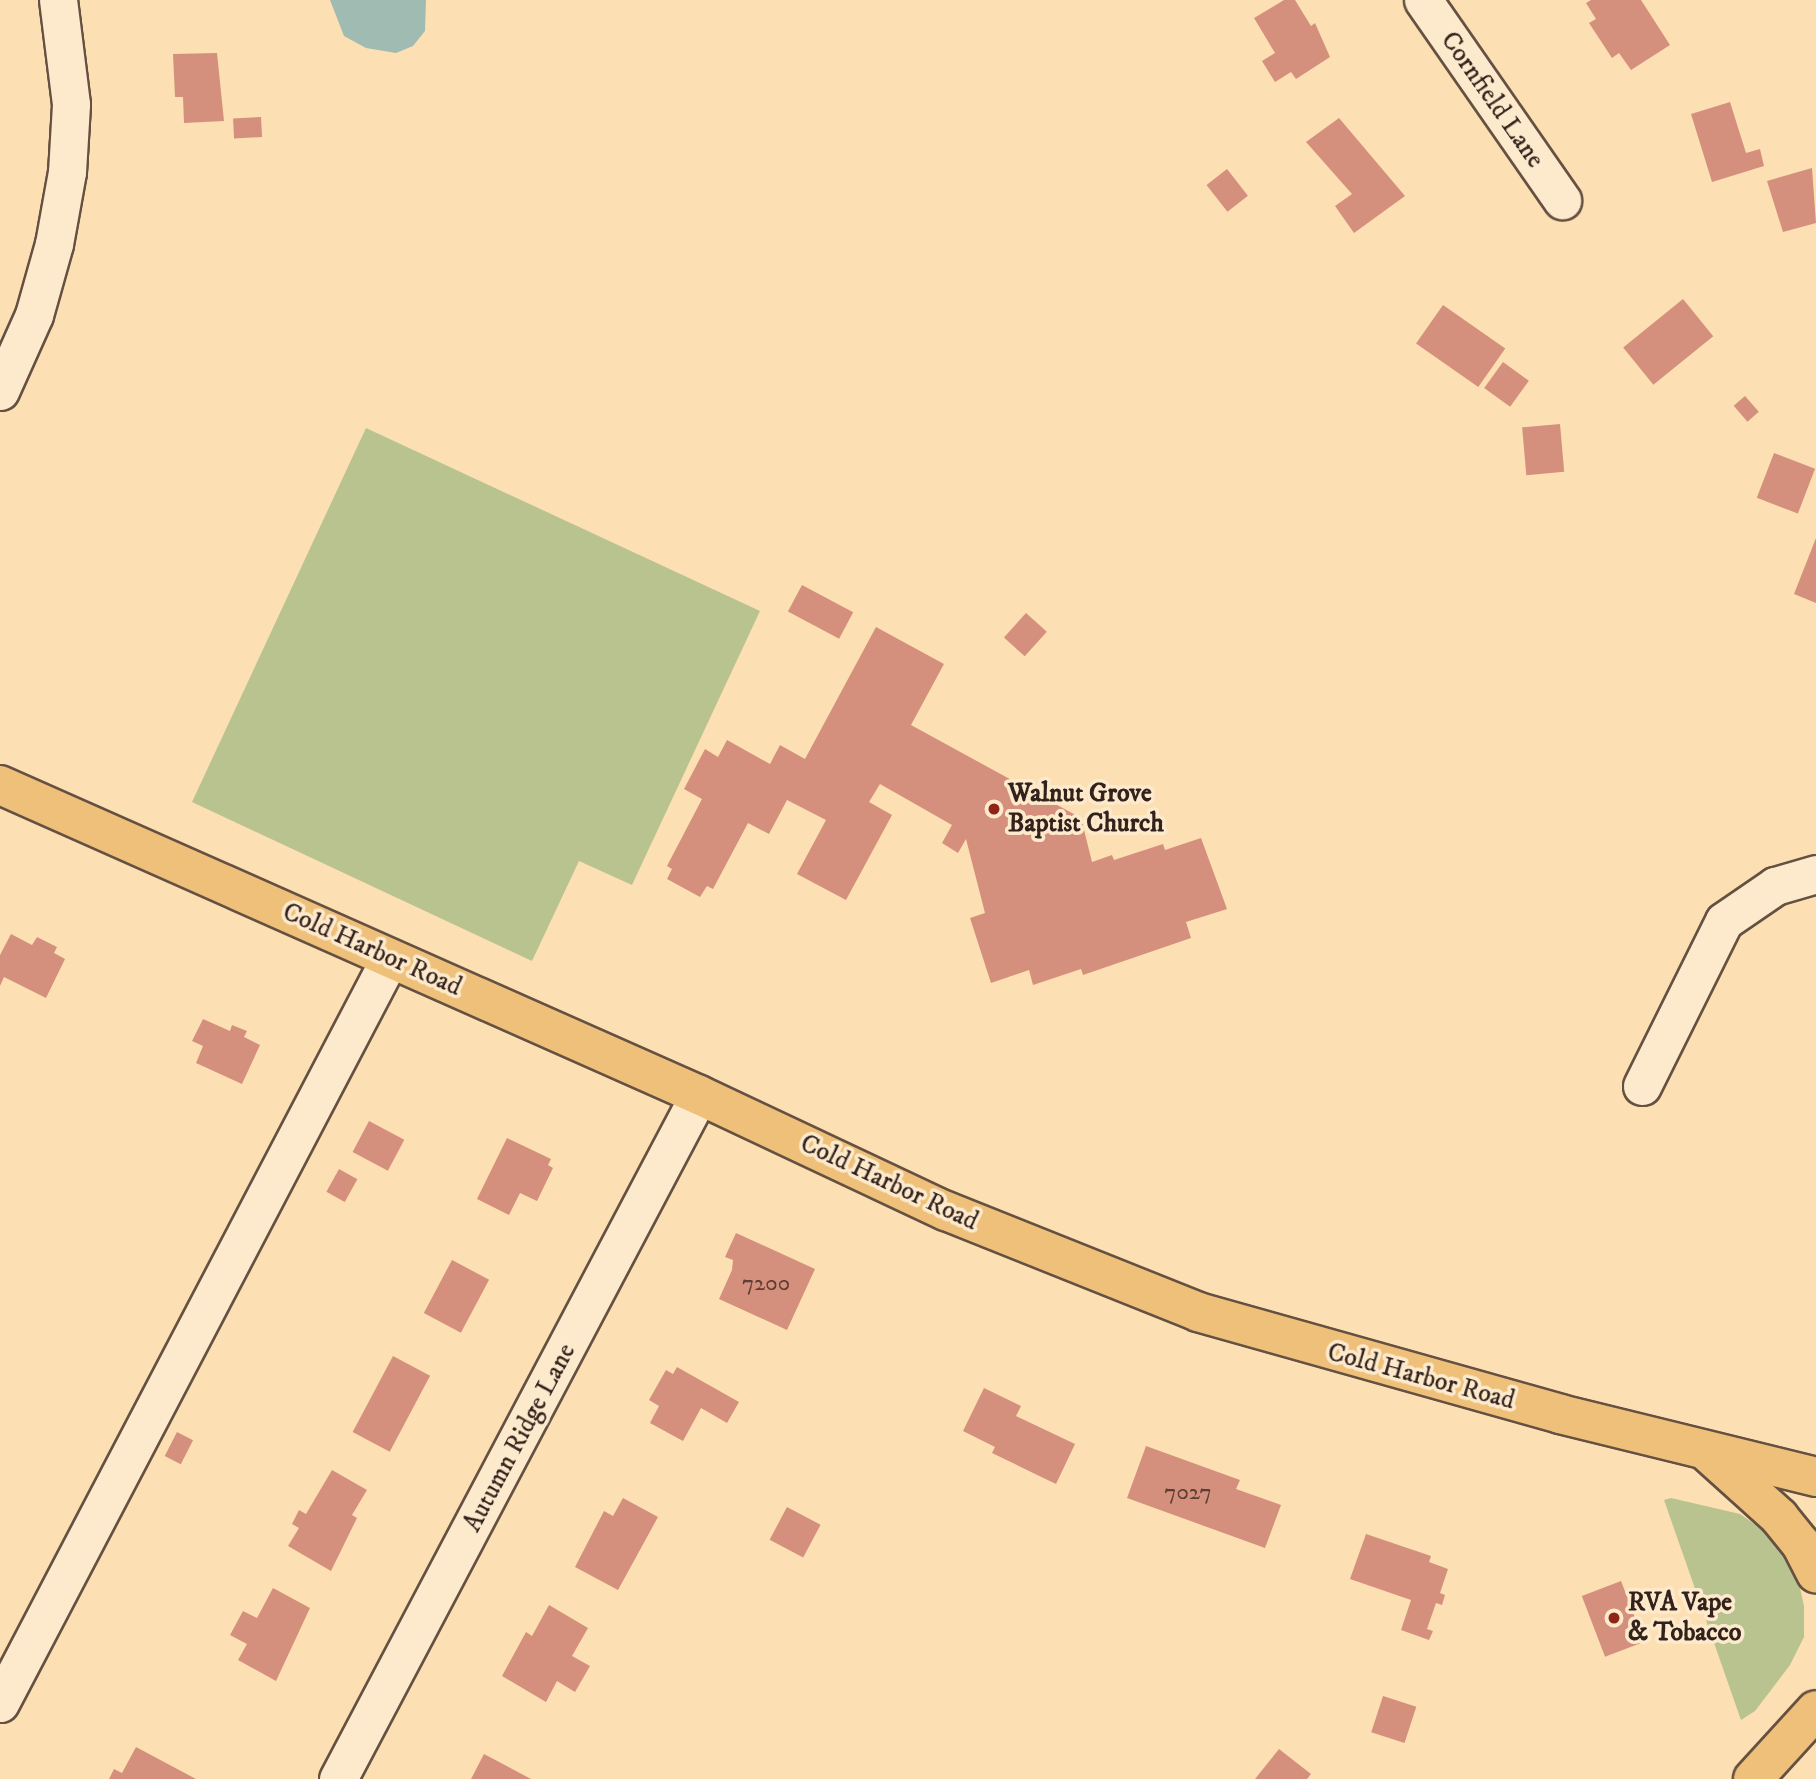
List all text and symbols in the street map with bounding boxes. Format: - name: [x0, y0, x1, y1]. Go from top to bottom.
- street label: Cornfield Lane: [1434, 26, 1550, 174]
- place label: Walnut Grove Baptist Church: [1008, 778, 1164, 840]
- marker: Walnut Grove Baptist Church: [986, 801, 1002, 817]
- street label: Cold Harbor Road: [278, 897, 466, 1003]
- street label: Cold Harbor Road: [795, 1128, 983, 1238]
- house number: 7200: [742, 1270, 790, 1298]
- street label: Cold Harbor Road: [1324, 1337, 1518, 1417]
- street label: Autumn Ridge Lane: [457, 1339, 583, 1537]
- house number: 7027: [1164, 1479, 1212, 1507]
- place label: RVA Vape & Tobacco: [1628, 1587, 1741, 1648]
- marker: RVA Vape & Tobacco: [1606, 1610, 1622, 1626]

